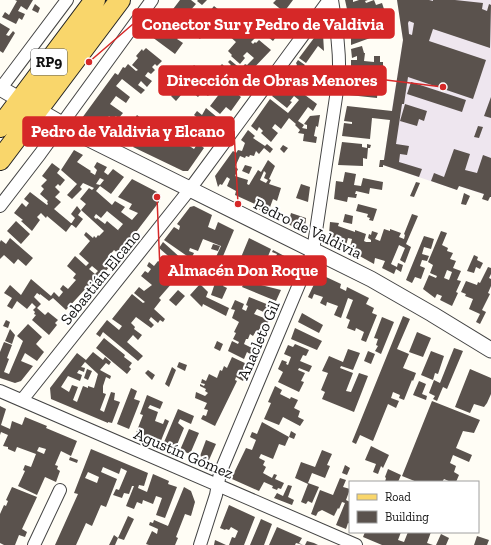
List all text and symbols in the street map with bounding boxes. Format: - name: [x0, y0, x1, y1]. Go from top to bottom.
- callout: Conector Sur y Pedro de Valdivia: [133, 9, 394, 38]
- text: Conector Sur y Pedro de Valdivia: [142, 14, 385, 34]
- road number: RP9: [31, 49, 67, 75]
- callout: Dirección de Obras Menores: [159, 66, 386, 95]
- text: Dirección de Obras Menores: [166, 70, 378, 90]
- callout: Pedro de Valdivia y Elcano: [23, 117, 234, 146]
- text: Pedro de Valdivia y Elcano: [31, 121, 225, 141]
- street label: Pedro de Valdivia: [251, 194, 365, 263]
- street label: Sebastián Elcano: [56, 226, 144, 329]
- callout: Almacén Don Roque: [160, 256, 326, 285]
- text: Almacén Don Roque: [168, 260, 318, 280]
- street label: Anacleto Gil: [233, 298, 284, 383]
- street label: Agustín Gómez: [131, 424, 236, 483]
- legend: [349, 481, 479, 533]
- text: Road: [385, 490, 411, 504]
- text: Building: [385, 510, 429, 524]

